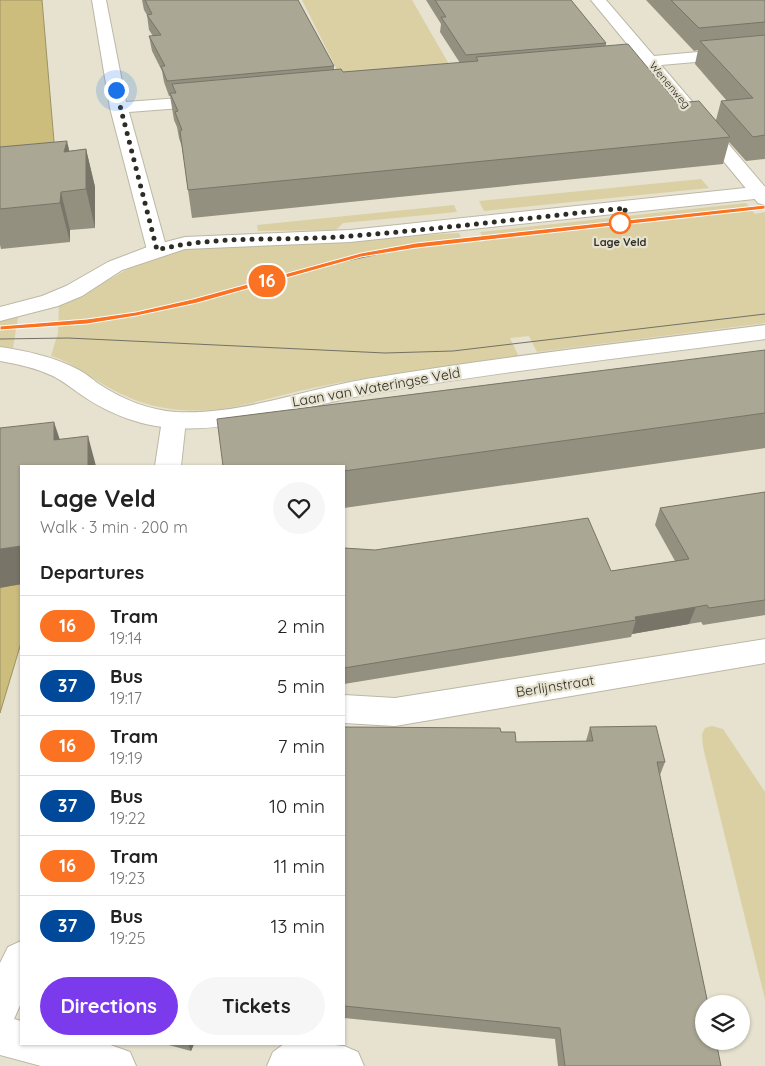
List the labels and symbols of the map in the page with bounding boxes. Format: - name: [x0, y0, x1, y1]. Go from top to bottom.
- street label: Wenenweg: [646, 59, 694, 111]
- your location: [104, 78, 129, 103]
- marker: Lage Veld: [609, 212, 631, 234]
- place label: Lage Veld: [594, 235, 647, 249]
- line badge: 16: [244, 265, 290, 297]
- street label: Laan van Wateringse Veld: [290, 363, 462, 411]
- street label: Berlijnstraat: [515, 671, 596, 701]

